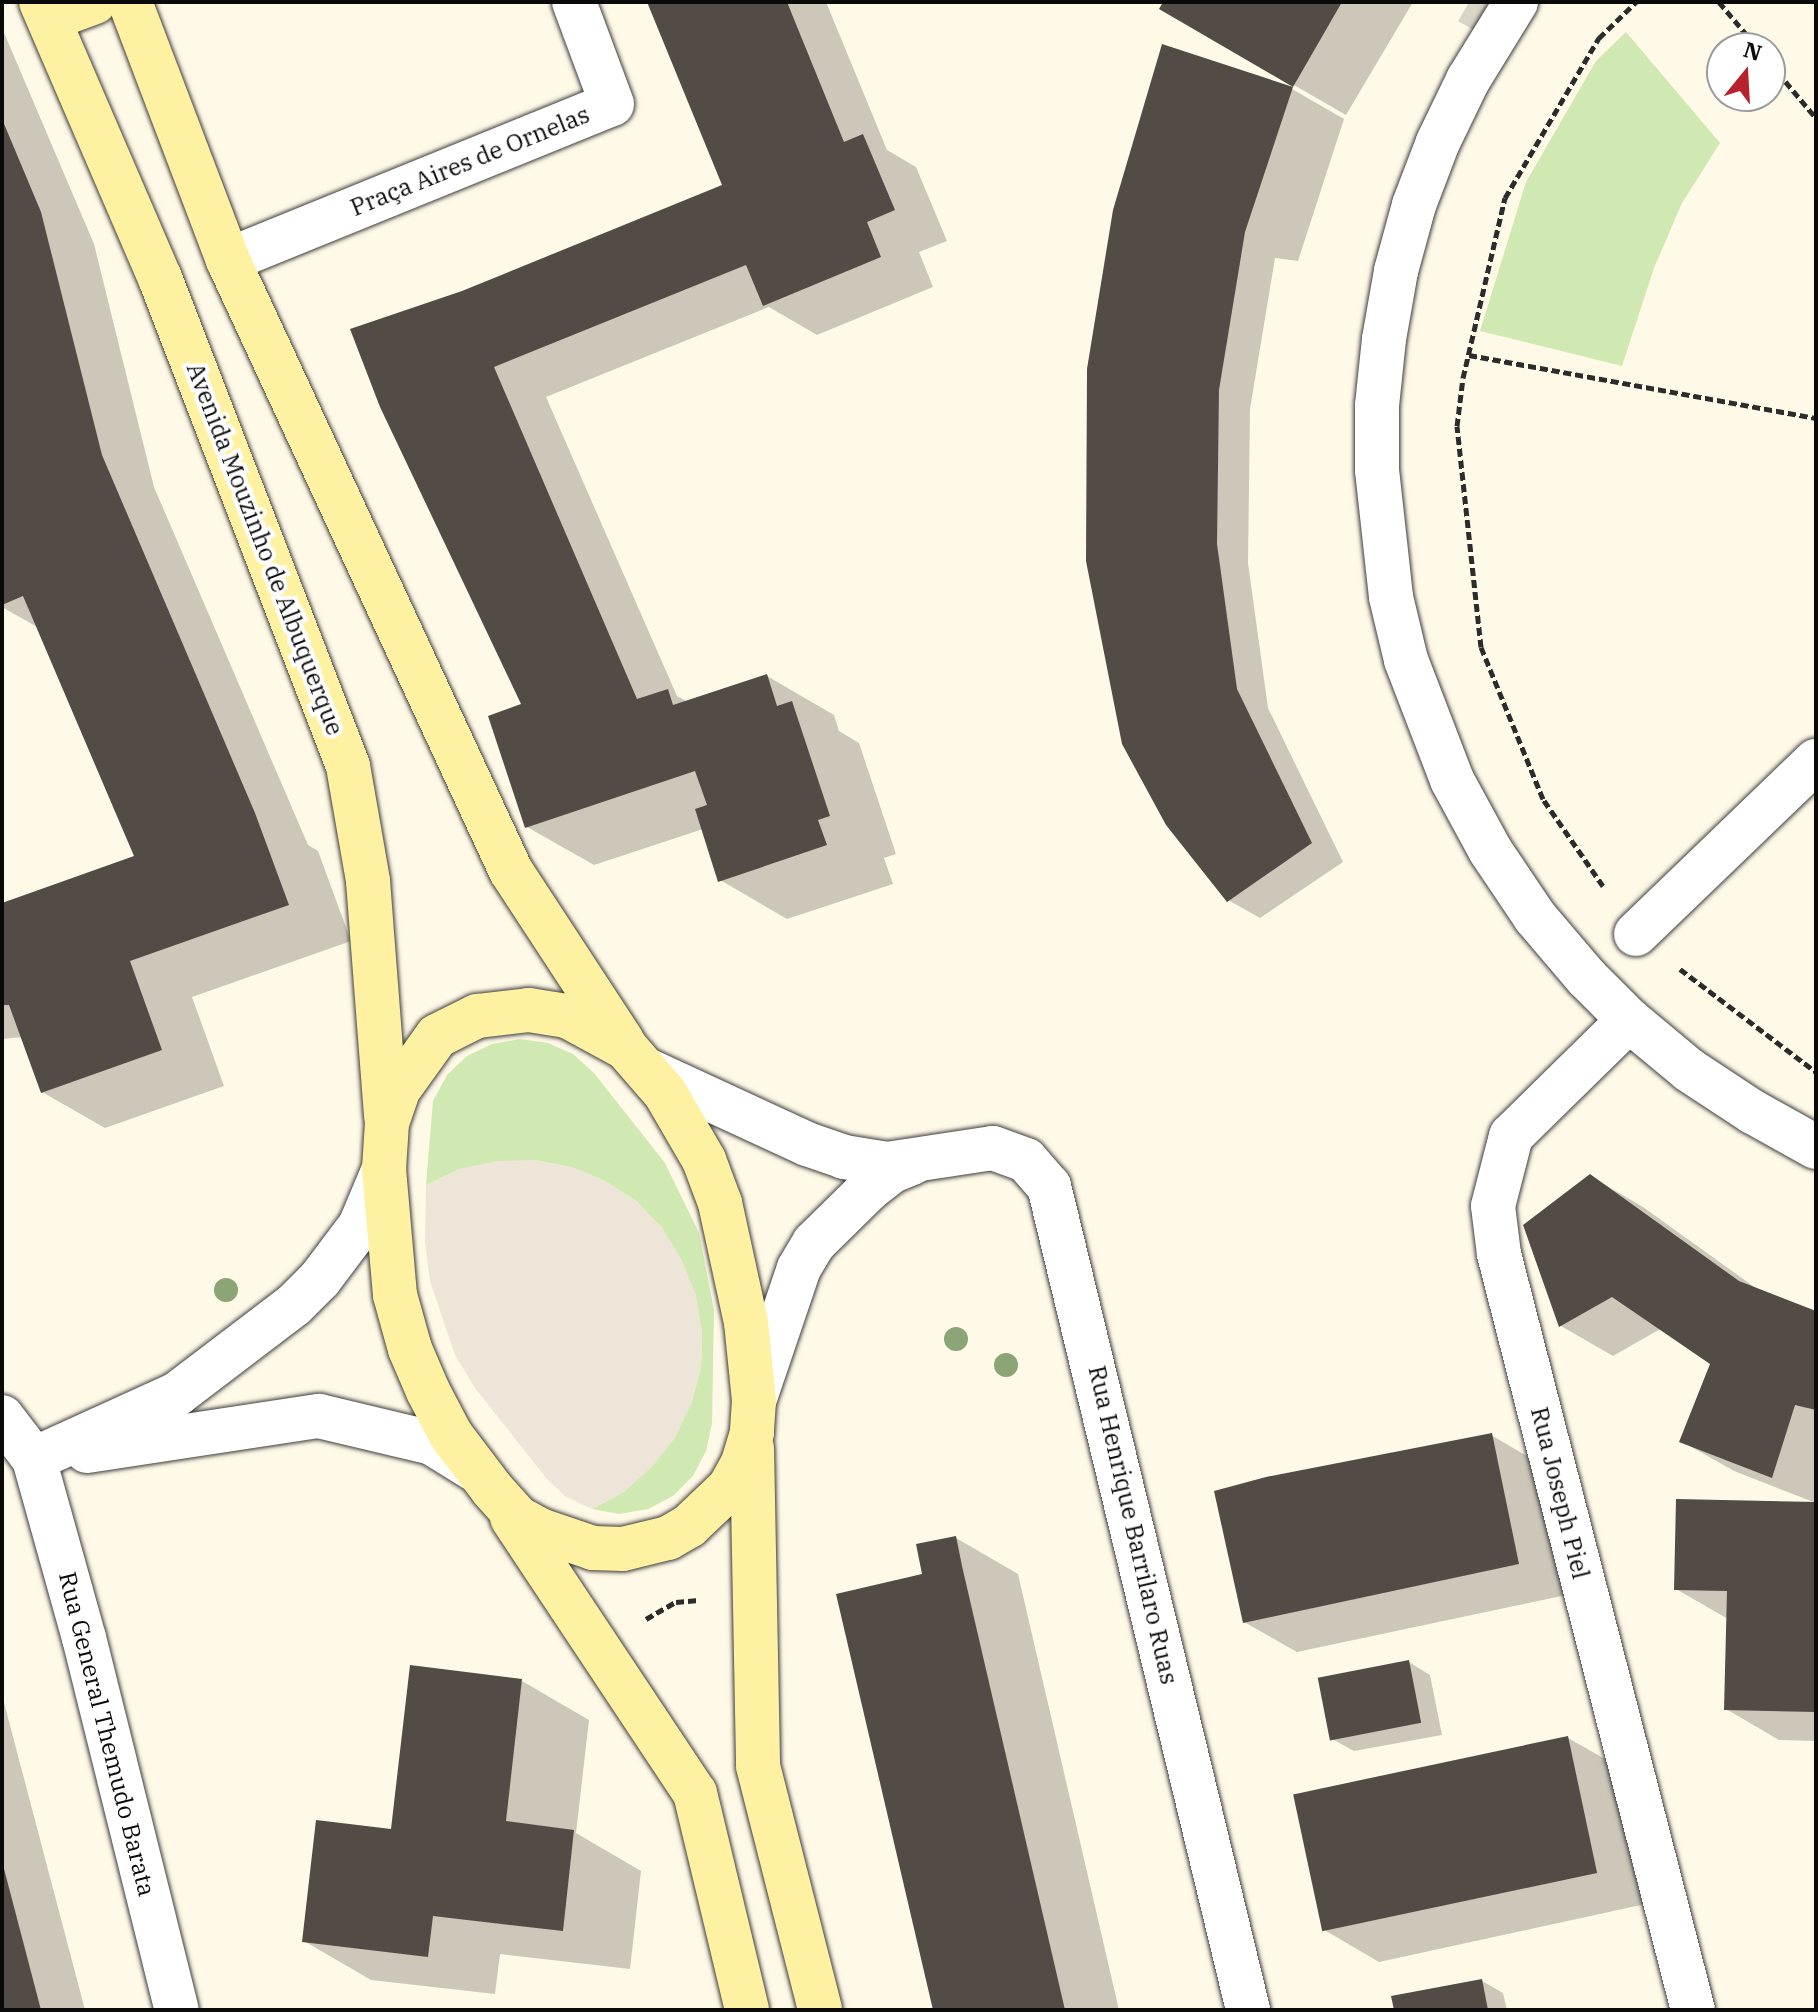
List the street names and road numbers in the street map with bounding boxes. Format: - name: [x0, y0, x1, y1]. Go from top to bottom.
- street label: Praça Aires de Ornelas: [346, 100, 594, 222]
- street label: Avenida Mouzinho de Albuquerque: [181, 359, 349, 739]
- street label: Rua Henrique Barrilaro Ruas: [1082, 1363, 1184, 1687]
- street label: Rua Joseph Piel: [1525, 1404, 1595, 1582]
- street label: Rua General Themudo Barata: [53, 1569, 161, 1899]

